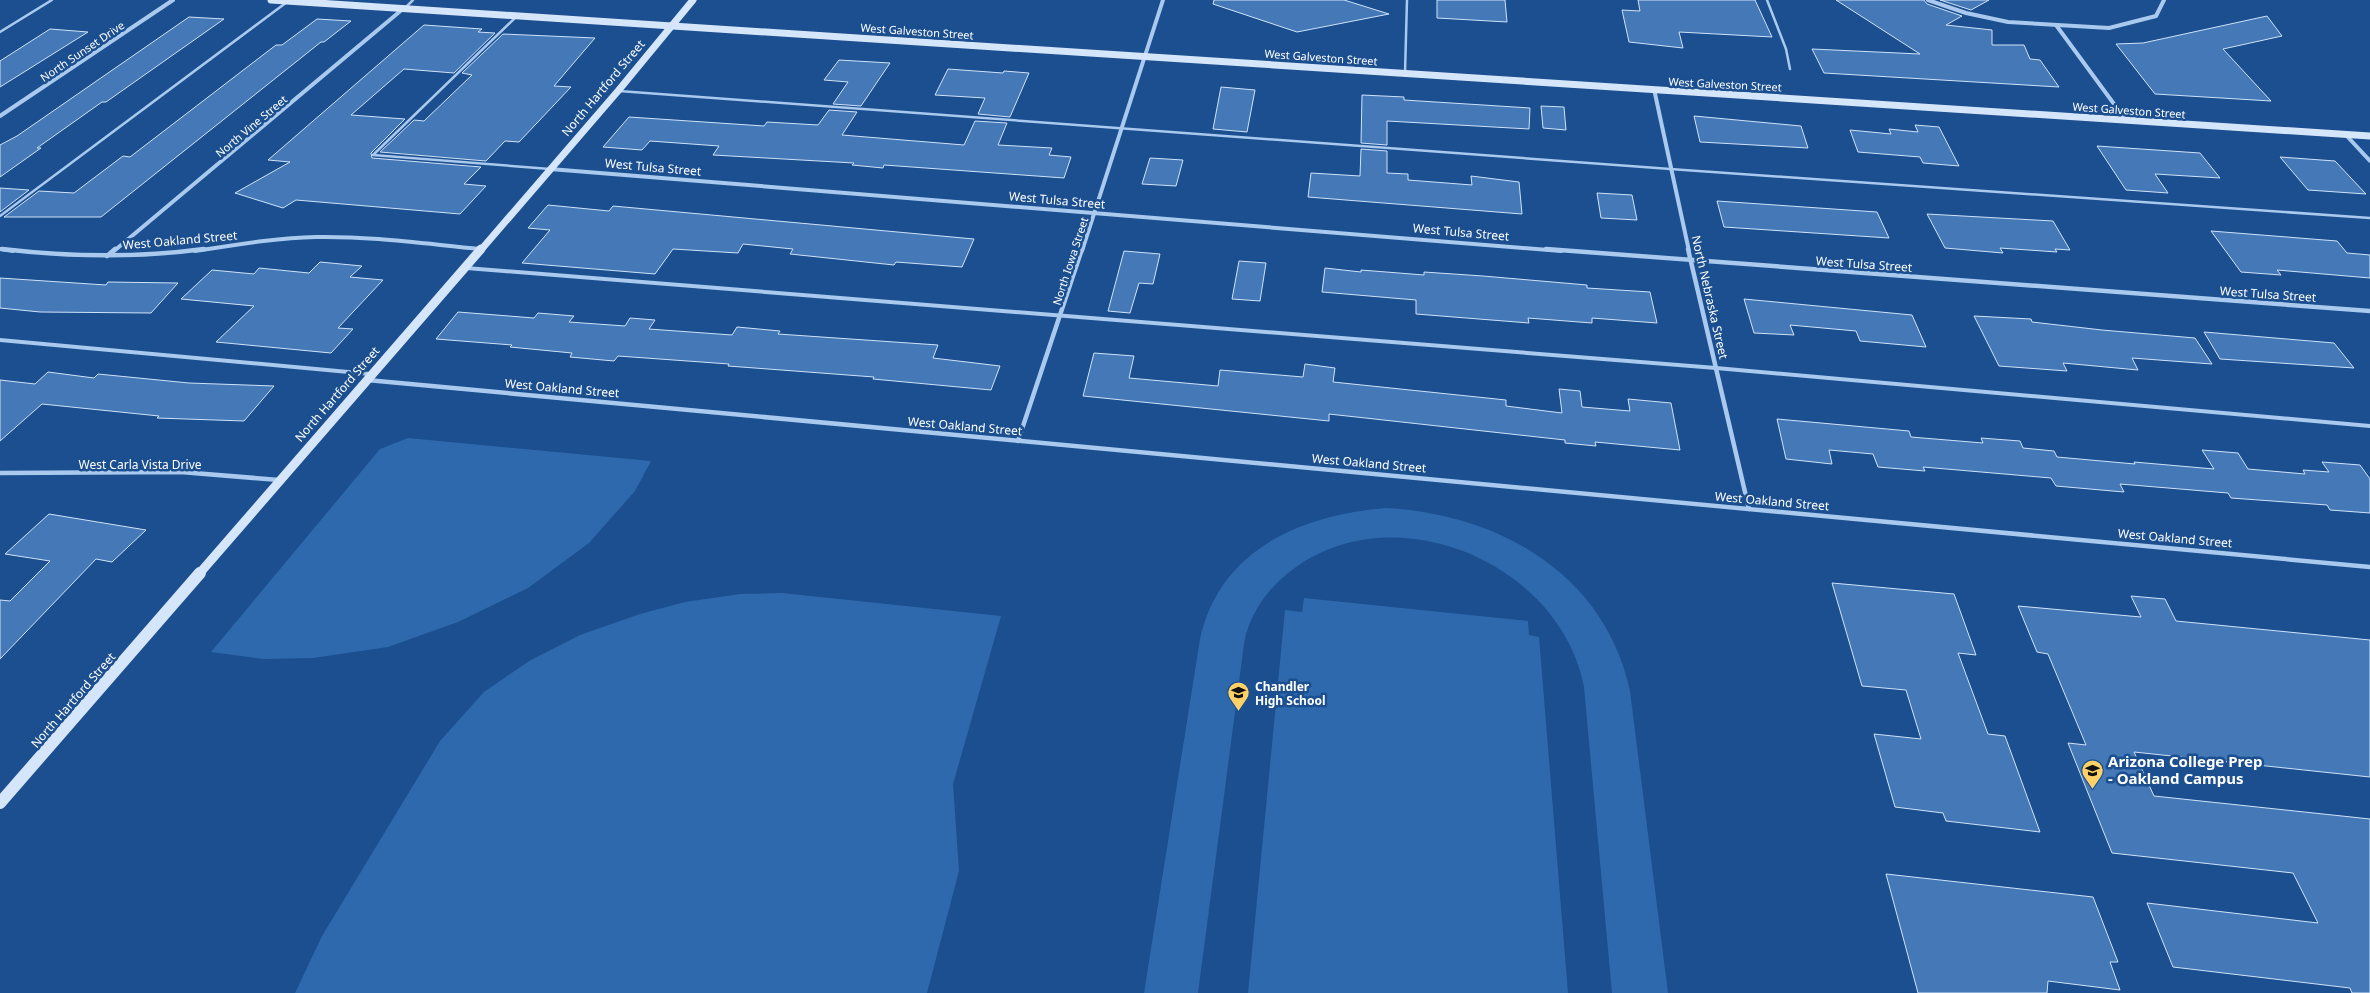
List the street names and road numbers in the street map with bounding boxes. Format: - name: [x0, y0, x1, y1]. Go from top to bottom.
- street label: North Sunset Drive: [37, 17, 127, 85]
- street label: West Galveston Street: [860, 20, 974, 42]
- street label: North Hartford Street: [558, 36, 649, 140]
- street label: West Galveston Street: [1264, 46, 1378, 68]
- street label: West Galveston Street: [1668, 74, 1782, 94]
- street label: North Vine Street: [212, 92, 290, 160]
- street label: West Galveston Street: [2072, 99, 2186, 121]
- street label: West Tulsa Street: [604, 154, 703, 180]
- street label: West Tulsa Street: [1008, 187, 1107, 213]
- street label: North Iowa Street: [1049, 215, 1091, 307]
- street label: West Tulsa Street: [1412, 219, 1511, 245]
- street label: West Oakland Street: [122, 226, 239, 253]
- street label: North Nebraska Street: [1687, 233, 1733, 361]
- street label: West Tulsa Street: [1815, 252, 1913, 276]
- street label: West Tulsa Street: [2219, 282, 2317, 306]
- street label: North Hartford Street: [291, 342, 384, 445]
- street label: West Oakland Street: [504, 375, 621, 402]
- street label: West Oakland Street: [907, 413, 1024, 440]
- street label: West Oakland Street: [1311, 450, 1428, 477]
- street label: West Carla Vista Drive: [78, 456, 202, 473]
- street label: West Oakland Street: [1714, 488, 1831, 515]
- street label: West Oakland Street: [2117, 525, 2234, 552]
- street label: North Hartford Street: [27, 648, 120, 751]

